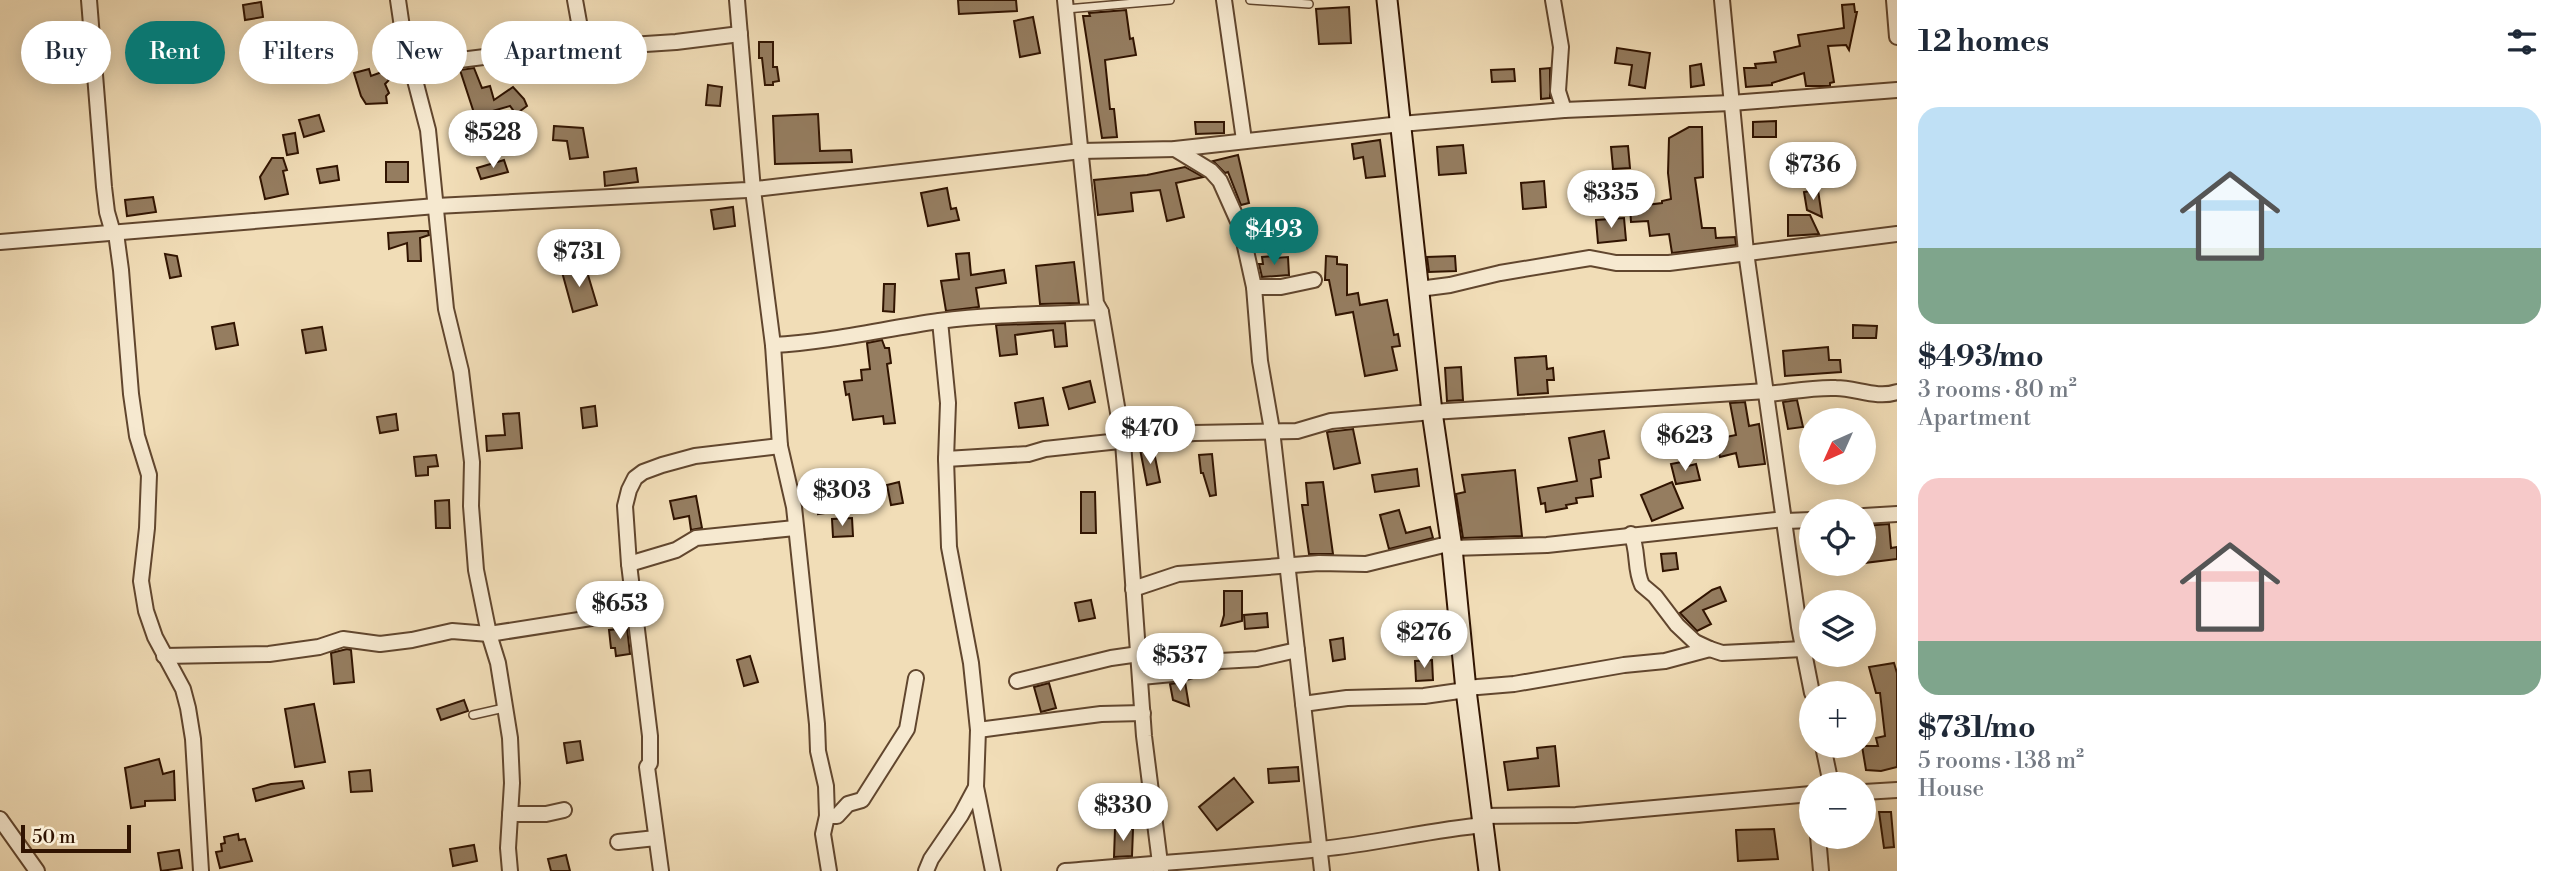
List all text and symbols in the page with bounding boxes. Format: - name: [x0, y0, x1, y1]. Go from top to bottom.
- chip: Buy: [21, 21, 111, 84]
- chip: Rent: [125, 21, 225, 84]
- chip: Filters: [239, 21, 358, 84]
- chip: New: [372, 21, 467, 84]
- chip: Apartment: [481, 21, 647, 84]
- text: 12 homes: [1918, 23, 2049, 61]
- icon: filters: [2503, 23, 2541, 61]
- pin: $528: [452, 110, 534, 170]
- text: $528: [465, 119, 521, 147]
- pin: $736: [1772, 142, 1854, 202]
- text: $736: [1785, 151, 1841, 179]
- icon: home: [2167, 153, 2293, 279]
- pin: $335: [1570, 170, 1652, 230]
- text: $335: [1583, 179, 1639, 207]
- pin: $493: [1233, 208, 1315, 267]
- text: $493: [1245, 216, 1303, 244]
- pin: $731: [538, 230, 620, 289]
- text: $731: [553, 238, 605, 266]
- text: $493/mo: [1918, 338, 2044, 376]
- text: 3 rooms · 80 m²: [1918, 376, 2077, 404]
- text: Apartment: [1918, 404, 2031, 432]
- pin: $470: [1109, 406, 1191, 466]
- north arrow: [1799, 408, 1876, 485]
- map controls: [1799, 408, 1876, 849]
- pin: $623: [1644, 414, 1726, 473]
- text: $470: [1121, 415, 1179, 443]
- text: $623: [1657, 422, 1713, 450]
- pin: $303: [801, 468, 883, 528]
- text: $303: [813, 477, 871, 505]
- button: locate: [1799, 499, 1876, 576]
- icon: home: [2167, 524, 2293, 650]
- pin: $653: [579, 582, 661, 641]
- text: $653: [592, 590, 648, 618]
- button: layers: [1799, 590, 1876, 667]
- pin: $276: [1383, 610, 1465, 670]
- text: $276: [1397, 619, 1451, 647]
- pin: $537: [1139, 634, 1221, 693]
- text: $537: [1153, 642, 1207, 670]
- button: +: [1799, 681, 1876, 758]
- text: $731/mo: [1918, 709, 2036, 747]
- text: 5 rooms · 138 m²: [1918, 747, 2084, 775]
- button: −: [1799, 772, 1876, 849]
- text: House: [1918, 775, 1984, 803]
- pin: $330: [1082, 784, 1164, 843]
- text: $330: [1094, 792, 1152, 820]
- scale bar: [21, 822, 131, 854]
- text: 50 m: [32, 825, 76, 849]

